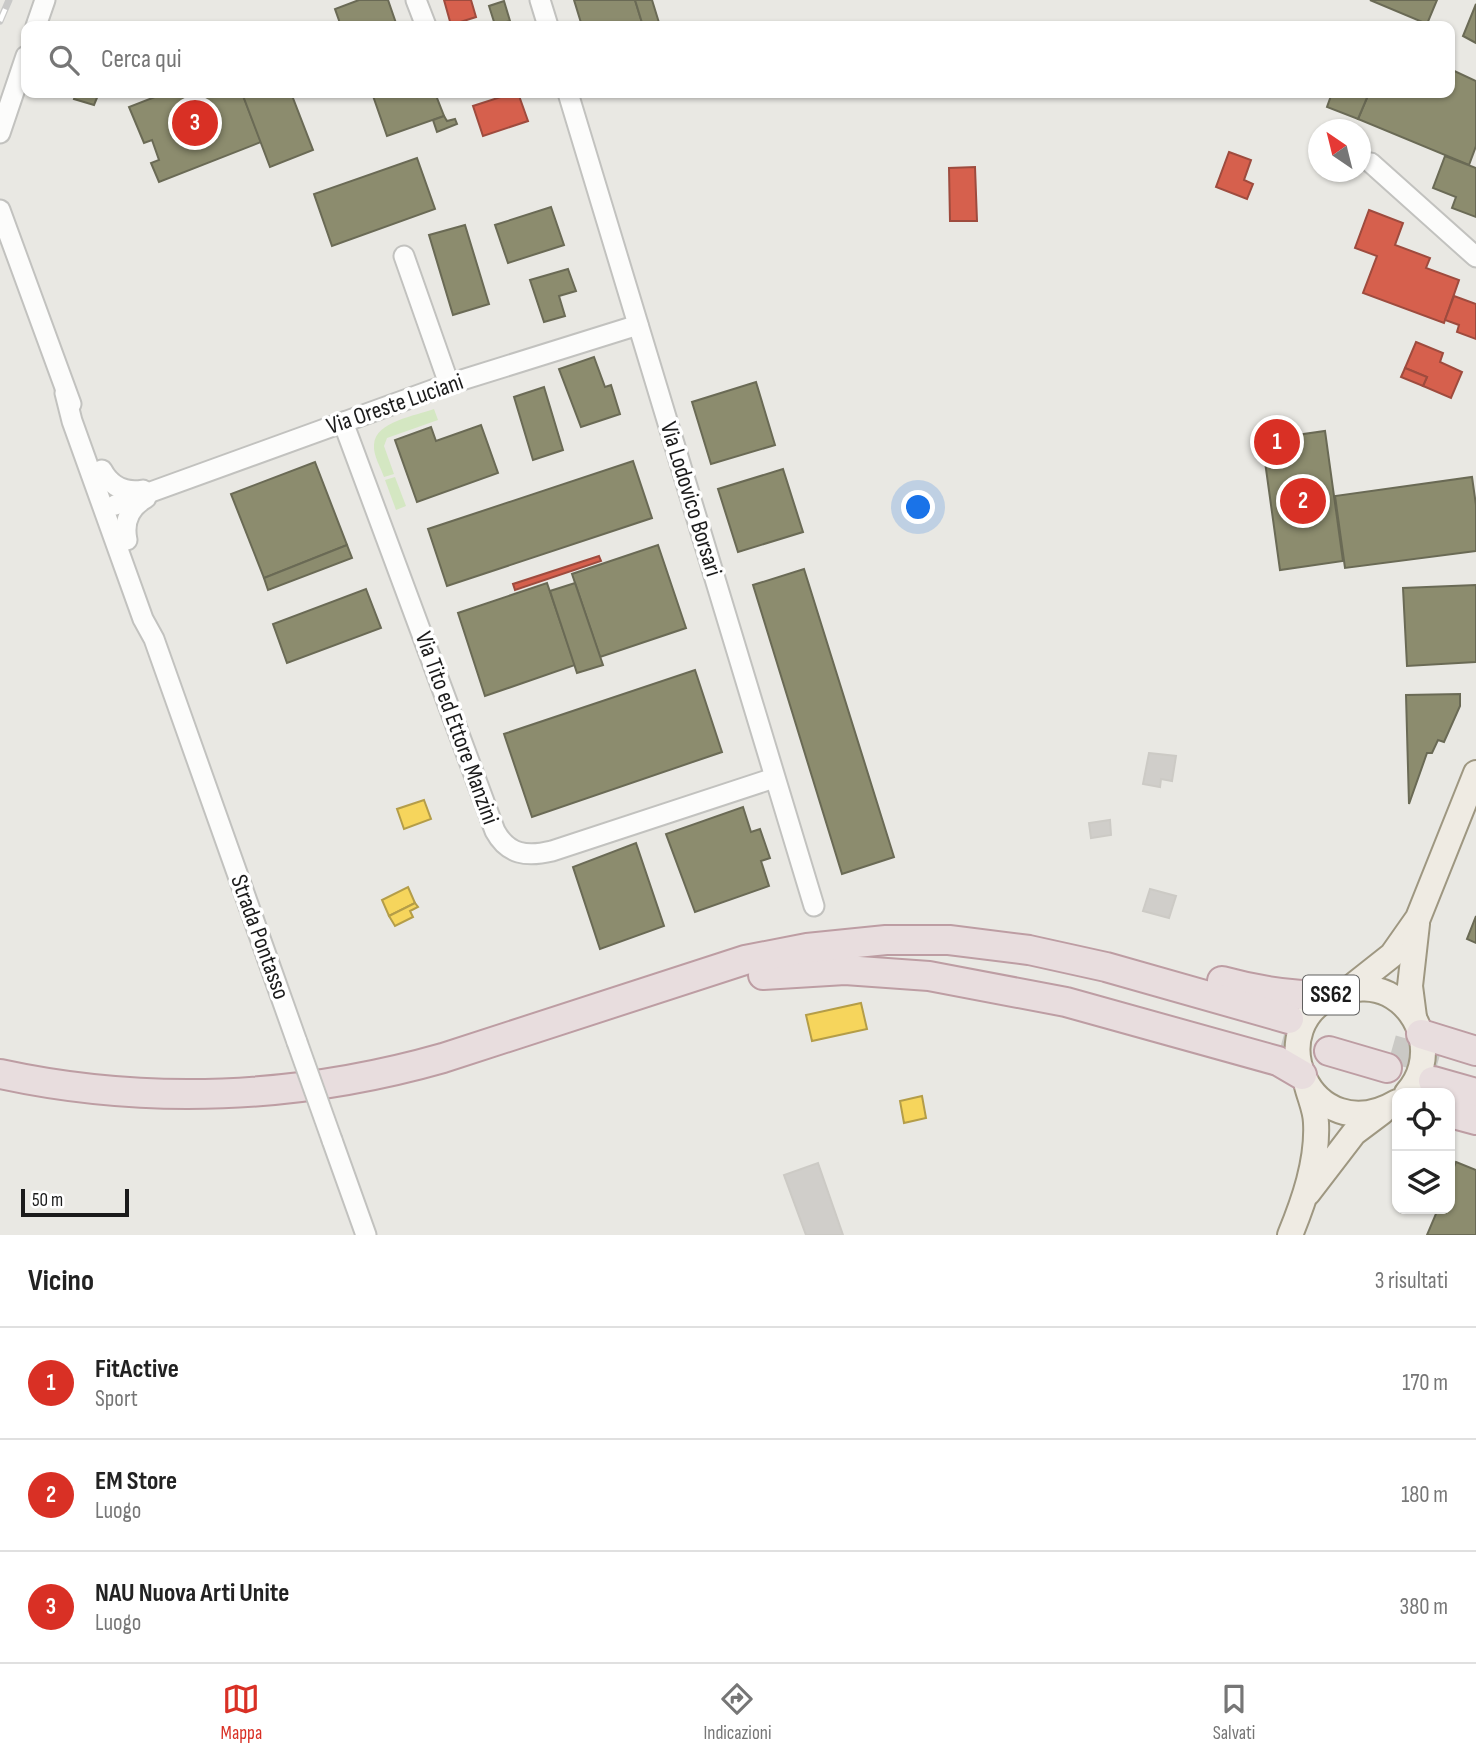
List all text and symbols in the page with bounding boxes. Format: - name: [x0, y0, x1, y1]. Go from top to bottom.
- search box: [21, 21, 1455, 98]
- icon: search: [45, 41, 83, 79]
- text: Cerca qui: [101, 44, 182, 75]
- pin: 3: [172, 97, 218, 149]
- north arrow: [1308, 119, 1371, 182]
- street label: Via Oreste Luciani: [323, 367, 467, 441]
- pin: 1: [1254, 416, 1300, 468]
- street label: Via Lodovico Borsari: [654, 418, 728, 580]
- pin: 2: [1280, 475, 1326, 527]
- your location: [901, 490, 935, 524]
- street label: Via Tito ed Ettore Manzini: [409, 628, 505, 828]
- street label: Strada Pontasso: [224, 871, 296, 1003]
- road number: SS62: [1303, 976, 1359, 1014]
- map controls: [1392, 1088, 1455, 1214]
- button: locate: [1392, 1088, 1455, 1151]
- button: layers: [1392, 1151, 1455, 1214]
- scale bar: [21, 1186, 130, 1218]
- text: 50 m: [32, 1189, 63, 1212]
- text: Vicino: [28, 1263, 94, 1299]
- text: 3 risultati: [1375, 1267, 1448, 1295]
- text: FitActive: [95, 1354, 179, 1385]
- text: 1: [46, 1369, 56, 1397]
- text: 170 m: [1402, 1369, 1448, 1397]
- text: Sport: [95, 1385, 138, 1413]
- text: EM Store: [95, 1466, 177, 1497]
- text: 2: [46, 1481, 56, 1509]
- text: 180 m: [1401, 1481, 1448, 1509]
- text: Luogo: [95, 1497, 141, 1525]
- text: NAU Nuova Arti Unite: [95, 1578, 289, 1609]
- text: 3: [46, 1593, 56, 1621]
- text: 380 m: [1400, 1593, 1448, 1621]
- text: Luogo: [95, 1609, 141, 1637]
- tab: Mappa: [221, 1680, 262, 1745]
- tab: Indicazioni: [703, 1680, 771, 1745]
- tab: Salvati: [1213, 1680, 1255, 1745]

